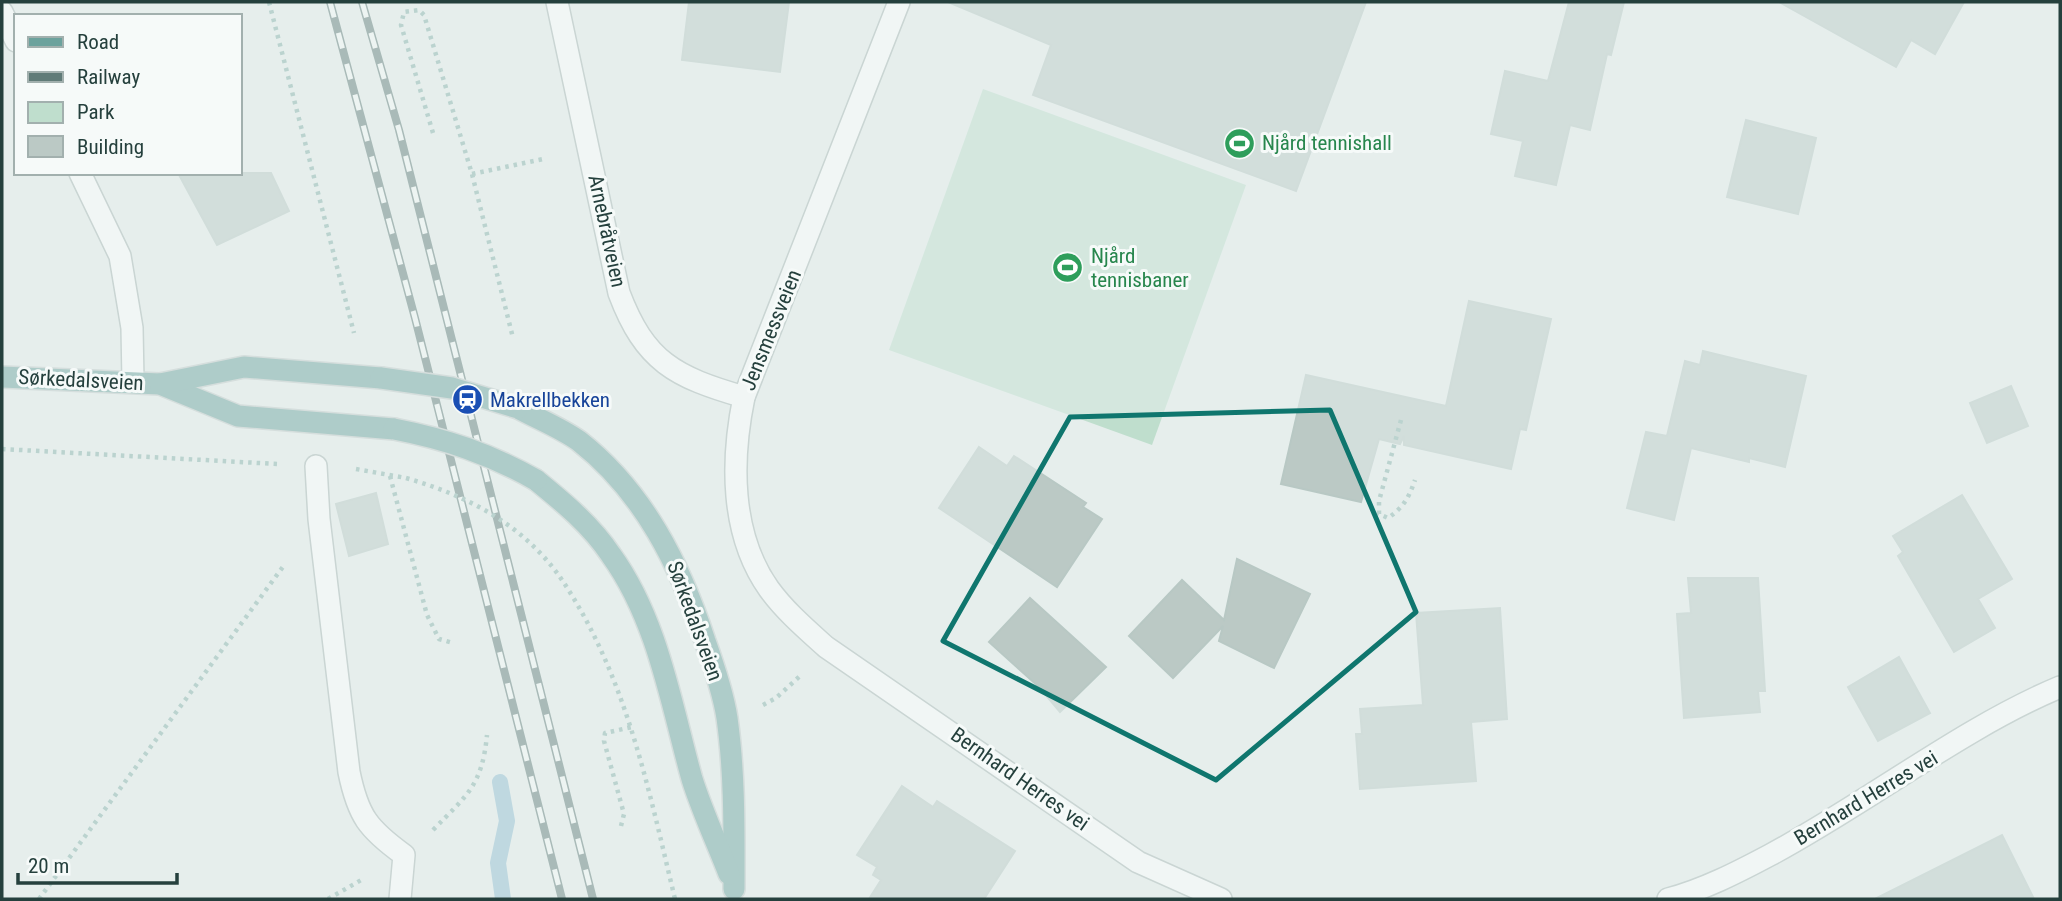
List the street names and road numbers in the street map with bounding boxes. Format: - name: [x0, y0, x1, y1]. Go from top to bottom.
- street label: Arnebråtveien: [583, 172, 631, 290]
- street label: Jensmessveien: [736, 266, 806, 394]
- street label: Sørkedalsveien: [18, 365, 144, 395]
- street label: Sørkedalsveien: [662, 558, 728, 684]
- street label: Bernhard Herres vei: [946, 722, 1094, 836]
- street label: Bernhard Herres vei: [1790, 746, 1942, 850]

